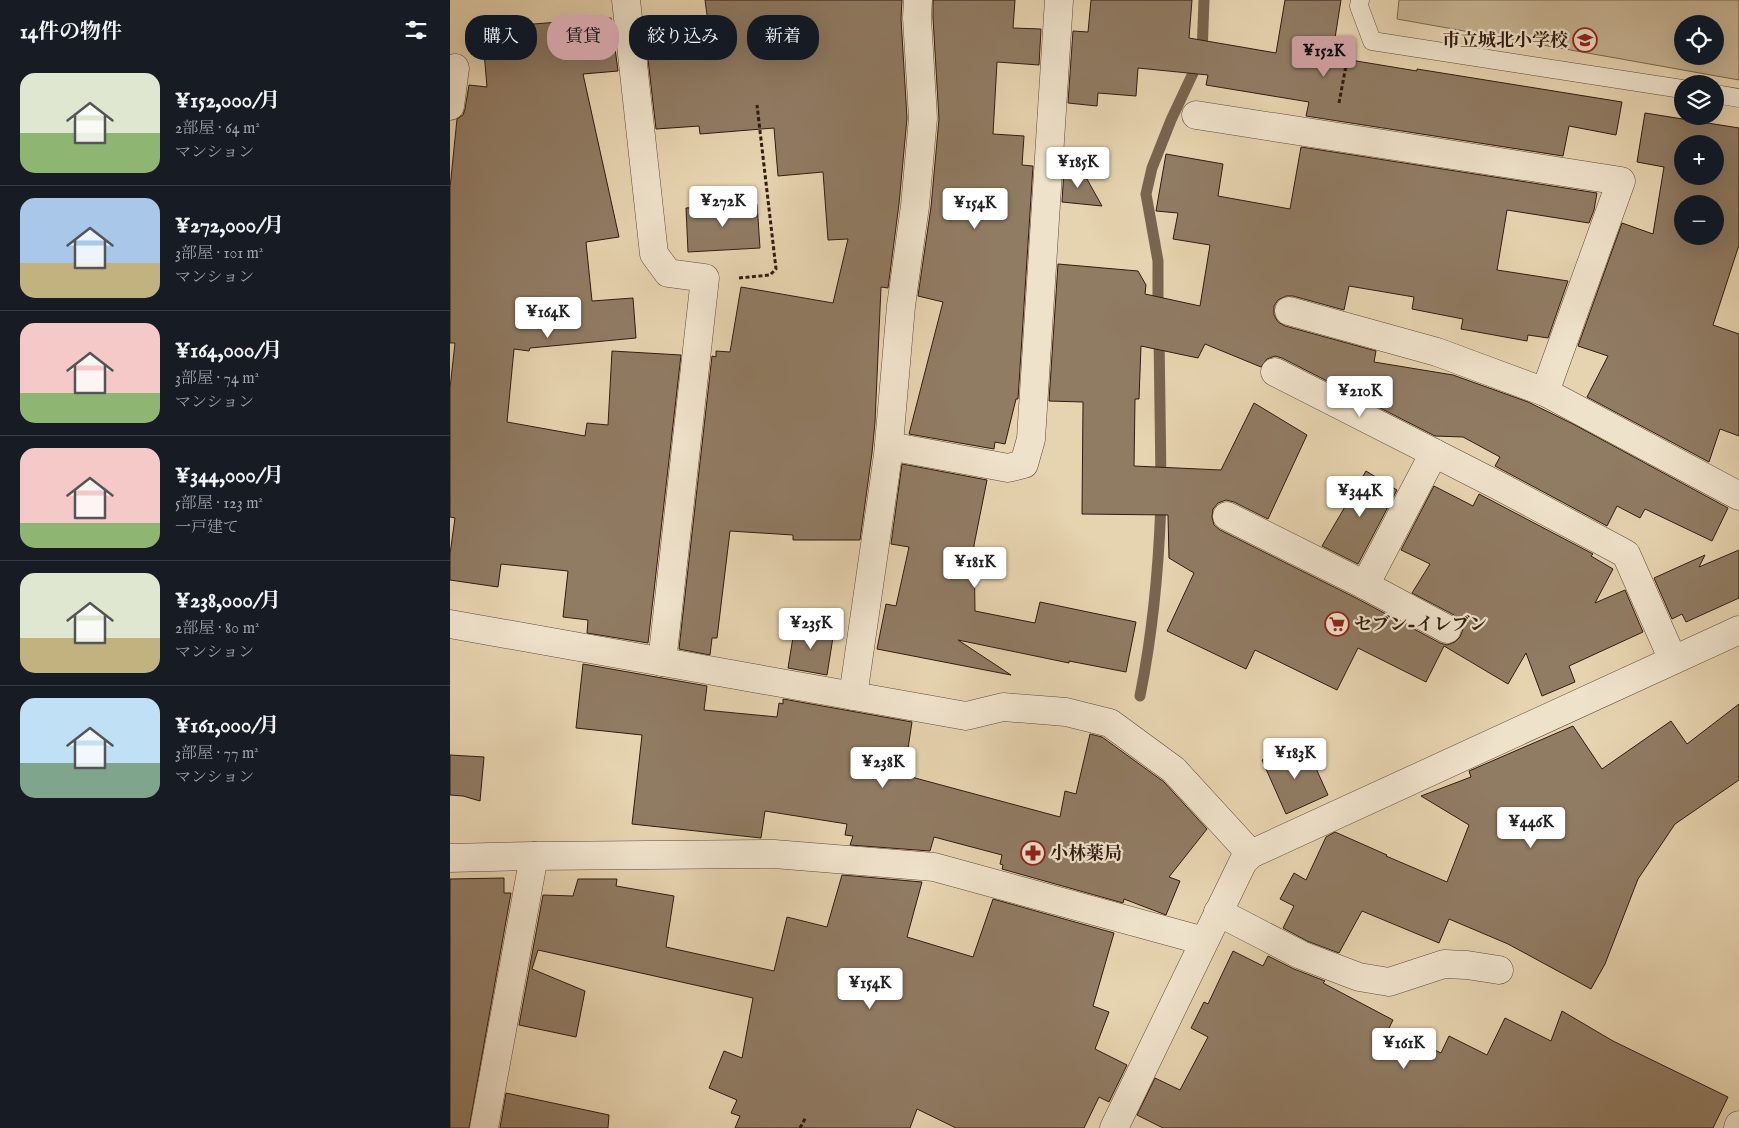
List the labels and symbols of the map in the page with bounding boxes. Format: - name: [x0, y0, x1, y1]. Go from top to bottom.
- school or university icon: 市立城北小学校: [1572, 27, 1598, 53]
- place label: 市立城北小学校: [1442, 30, 1568, 53]
- pin: ¥152K: [1289, 36, 1359, 78]
- pin: ¥185K: [1043, 146, 1113, 189]
- pin: ¥272K: [688, 186, 758, 228]
- pin: ¥154K: [940, 188, 1010, 230]
- pin: ¥164K: [513, 296, 583, 339]
- pin: ¥210K: [1325, 376, 1395, 418]
- pin: ¥344K: [1325, 476, 1395, 518]
- pin: ¥181K: [940, 546, 1010, 589]
- pin: ¥235K: [776, 608, 846, 650]
- supermarket icon: セブン-イレブン: [1324, 611, 1350, 637]
- place label: セブン-イレブン: [1354, 614, 1487, 637]
- pin: ¥183K: [1260, 738, 1330, 780]
- pin: ¥238K: [848, 746, 918, 789]
- pin: ¥446K: [1496, 806, 1566, 849]
- pharmacy icon: 小林薬局: [1020, 840, 1046, 866]
- place label: 小林薬局: [1050, 843, 1122, 866]
- pin: ¥154K: [835, 968, 905, 1010]
- pin: ¥161K: [1369, 1028, 1439, 1070]

